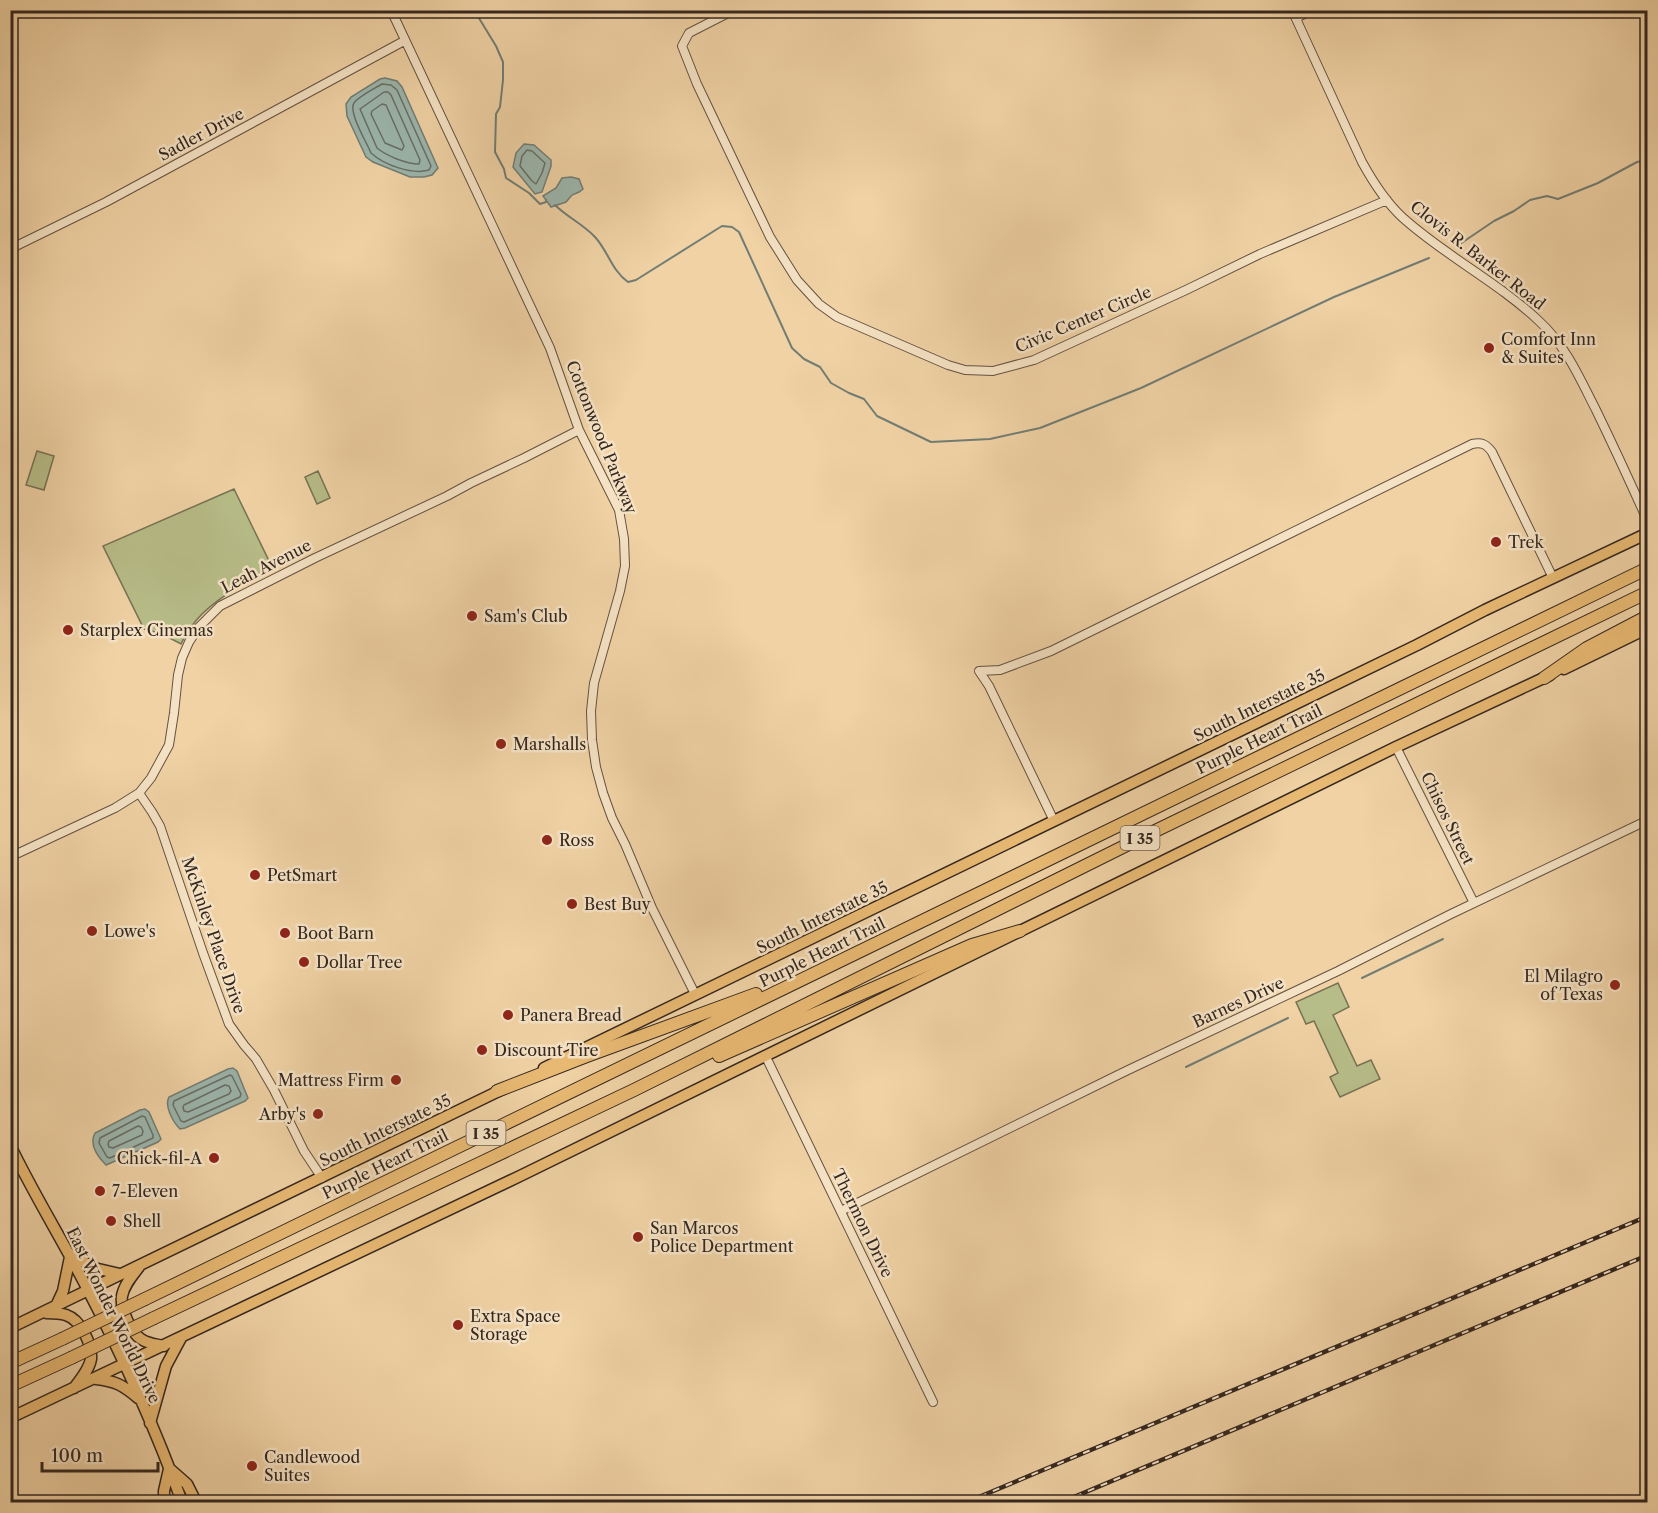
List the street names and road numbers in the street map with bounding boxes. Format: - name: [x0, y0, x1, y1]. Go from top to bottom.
- street label: Sadler Drive: [155, 103, 247, 165]
- street label: Clovis R. Barker Road: [1407, 196, 1550, 314]
- street label: Civic Center Circle: [1012, 281, 1154, 357]
- street label: Cottonwood Parkway: [562, 357, 642, 518]
- street label: Leah Avenue: [218, 535, 314, 597]
- street label: South Interstate 35: [1190, 664, 1328, 746]
- street label: Purple Heart Trail: [1193, 700, 1325, 778]
- street label: Chisos Street: [1417, 768, 1479, 868]
- road number: I 35: [1120, 826, 1160, 850]
- street label: McKinley Place Drive: [178, 854, 250, 1016]
- street label: South Interstate 35: [753, 876, 891, 958]
- street label: Purple Heart Trail: [756, 913, 888, 991]
- street label: Barnes Drive: [1189, 972, 1287, 1032]
- street label: South Interstate 35: [316, 1089, 454, 1171]
- road number: I 35: [466, 1121, 506, 1145]
- street label: Purple Heart Trail: [319, 1125, 451, 1203]
- street label: Thermon Drive: [828, 1165, 898, 1281]
- street label: East Wonder World Drive: [63, 1224, 165, 1406]

